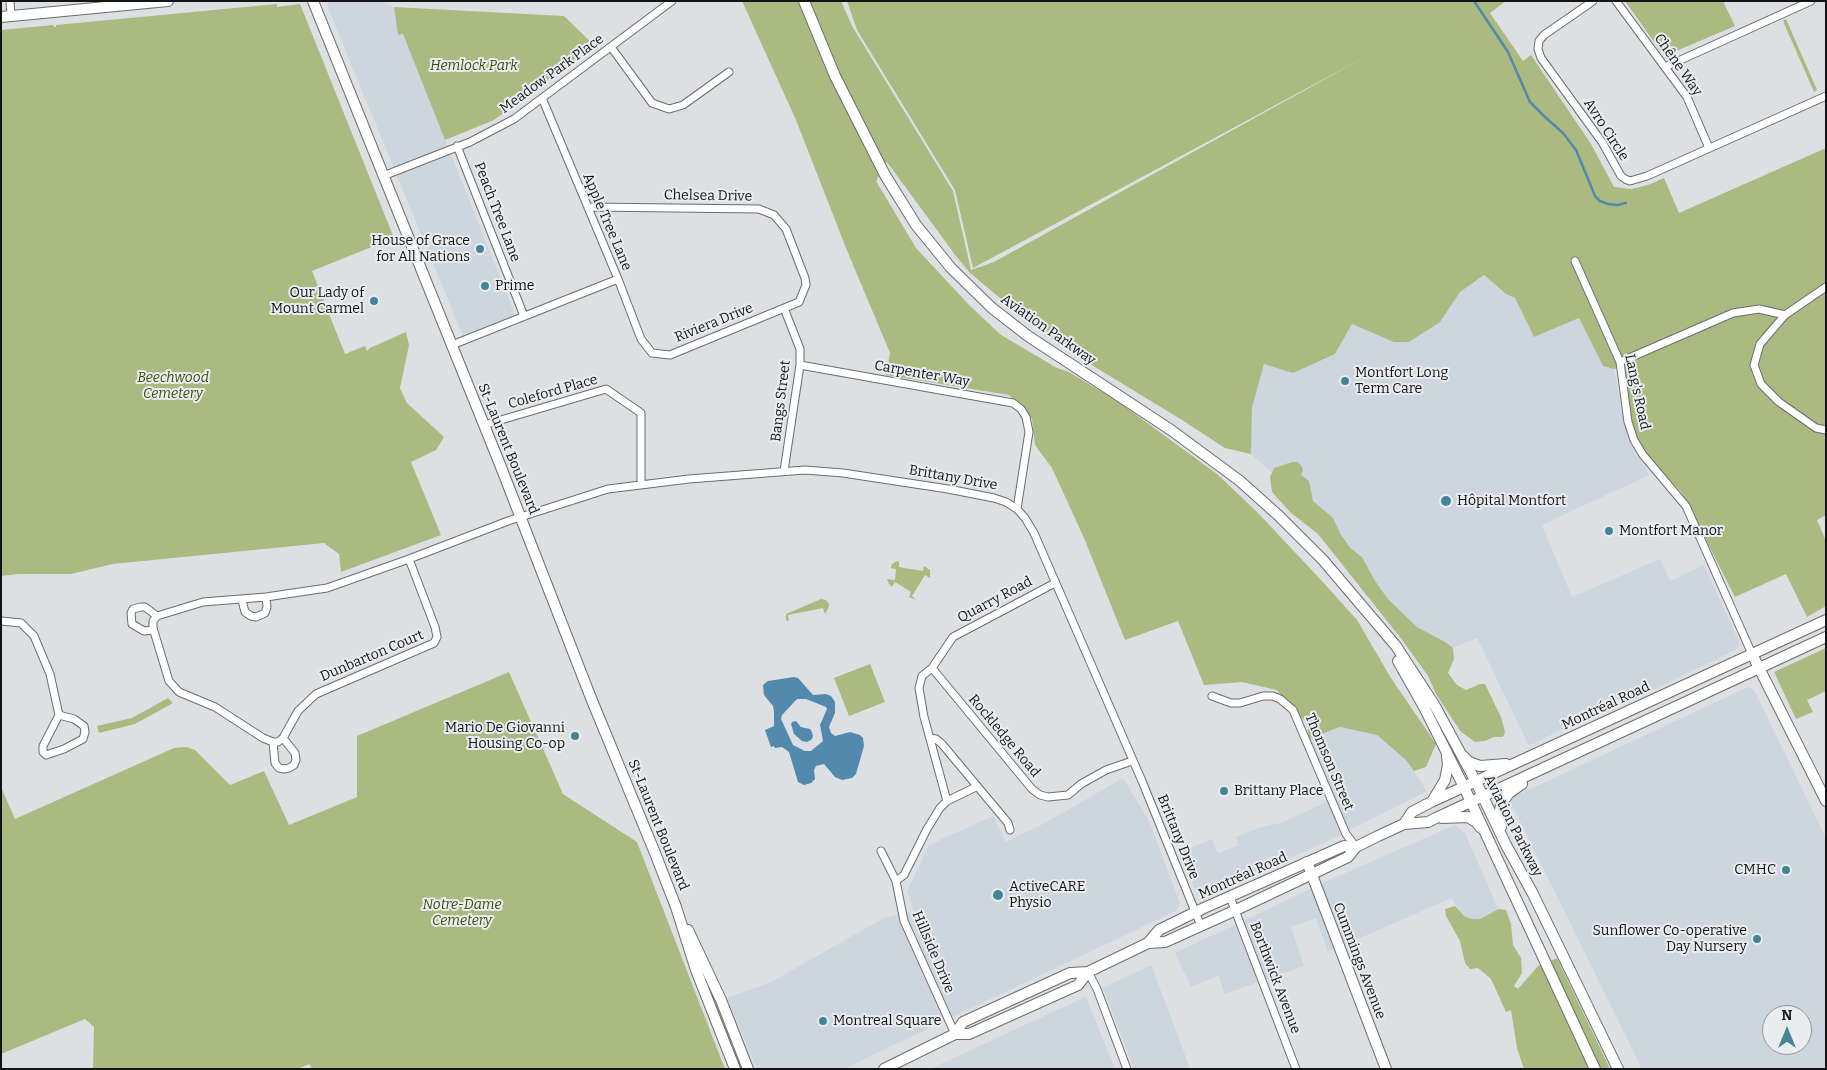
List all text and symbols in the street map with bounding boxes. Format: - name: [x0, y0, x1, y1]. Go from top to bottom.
- street label: Meadow Park Place: [497, 31, 607, 117]
- street label: Chêne Way: [1650, 31, 1706, 99]
- park label: Hemlock Park: [430, 58, 518, 74]
- street label: Avro Circle: [1580, 96, 1632, 164]
- street label: Peach Tree Lane: [470, 160, 524, 264]
- street label: Apple Tree Lane: [579, 171, 635, 273]
- street label: Chelsea Drive: [664, 187, 752, 205]
- place label: House of Grace for All Nations: [371, 233, 470, 266]
- marker: House of Grace for All Nations: [474, 243, 486, 255]
- place label: Prime: [495, 278, 534, 294]
- marker: Prime: [479, 280, 491, 292]
- place label: Our Lady of Mount Carmel: [271, 285, 364, 318]
- street label: Aviation Parkway: [997, 291, 1099, 369]
- marker: Our Lady of Mount Carmel: [368, 295, 380, 307]
- street label: Riviera Drive: [672, 300, 756, 346]
- street label: Lang's Road: [1621, 353, 1653, 431]
- street label: Carpenter Way: [873, 357, 971, 391]
- street label: Bangs Street: [768, 359, 794, 443]
- place label: Montfort Long Term Care: [1355, 365, 1448, 398]
- park label: Beechwood Cemetery: [137, 370, 209, 402]
- street label: Coleford Place: [506, 371, 600, 413]
- marker: Montfort Long Term Care: [1339, 375, 1351, 387]
- street label: St-Laurent Boulevard: [474, 381, 542, 517]
- street label: Brittany Drive: [907, 462, 999, 494]
- place label: Hôpital Montfort: [1457, 493, 1566, 509]
- marker: Hôpital Montfort: [1439, 494, 1453, 508]
- place label: Montfort Manor: [1619, 523, 1723, 539]
- marker: Montfort Manor: [1603, 525, 1615, 537]
- street label: Quarry Road: [955, 573, 1035, 627]
- street label: Dunbarton Court: [318, 627, 426, 685]
- street label: Montréal Road: [1559, 678, 1653, 734]
- street label: Rockledge Road: [965, 691, 1043, 781]
- street label: Thomson Street: [1301, 711, 1357, 813]
- place label: Mario De Giovanni Housing Co-op: [445, 720, 565, 752]
- marker: Mario De Giovanni Housing Co-op: [569, 730, 581, 742]
- street label: St-Laurent Boulevard: [624, 757, 692, 893]
- street label: Aviation Parkway: [1480, 772, 1546, 880]
- place label: Brittany Place: [1234, 783, 1323, 799]
- marker: Brittany Place: [1218, 785, 1230, 797]
- street label: Brittany Drive: [1153, 792, 1203, 882]
- street label: Montréal Road: [1196, 849, 1290, 903]
- place label: CMHC: [1734, 862, 1776, 878]
- marker: CMHC: [1780, 864, 1792, 876]
- place label: ActiveCARE Physio: [1009, 879, 1085, 912]
- marker: ActiveCARE Physio: [991, 888, 1005, 902]
- park label: Notre-Dame Cemetery: [422, 897, 502, 930]
- street label: Cummings Avenue: [1329, 900, 1389, 1022]
- street label: Hillside Drive: [908, 908, 958, 996]
- street label: Borthwick Avenue: [1246, 920, 1304, 1036]
- place label: Sunflower Co-operative Day Nursery: [1593, 923, 1747, 956]
- marker: Sunflower Co-operative Day Nursery: [1751, 933, 1763, 945]
- north arrow: [1762, 1005, 1812, 1055]
- text: N: [1782, 1007, 1792, 1024]
- place label: Montreal Square: [833, 1013, 941, 1029]
- marker: Montreal Square: [817, 1015, 829, 1027]

